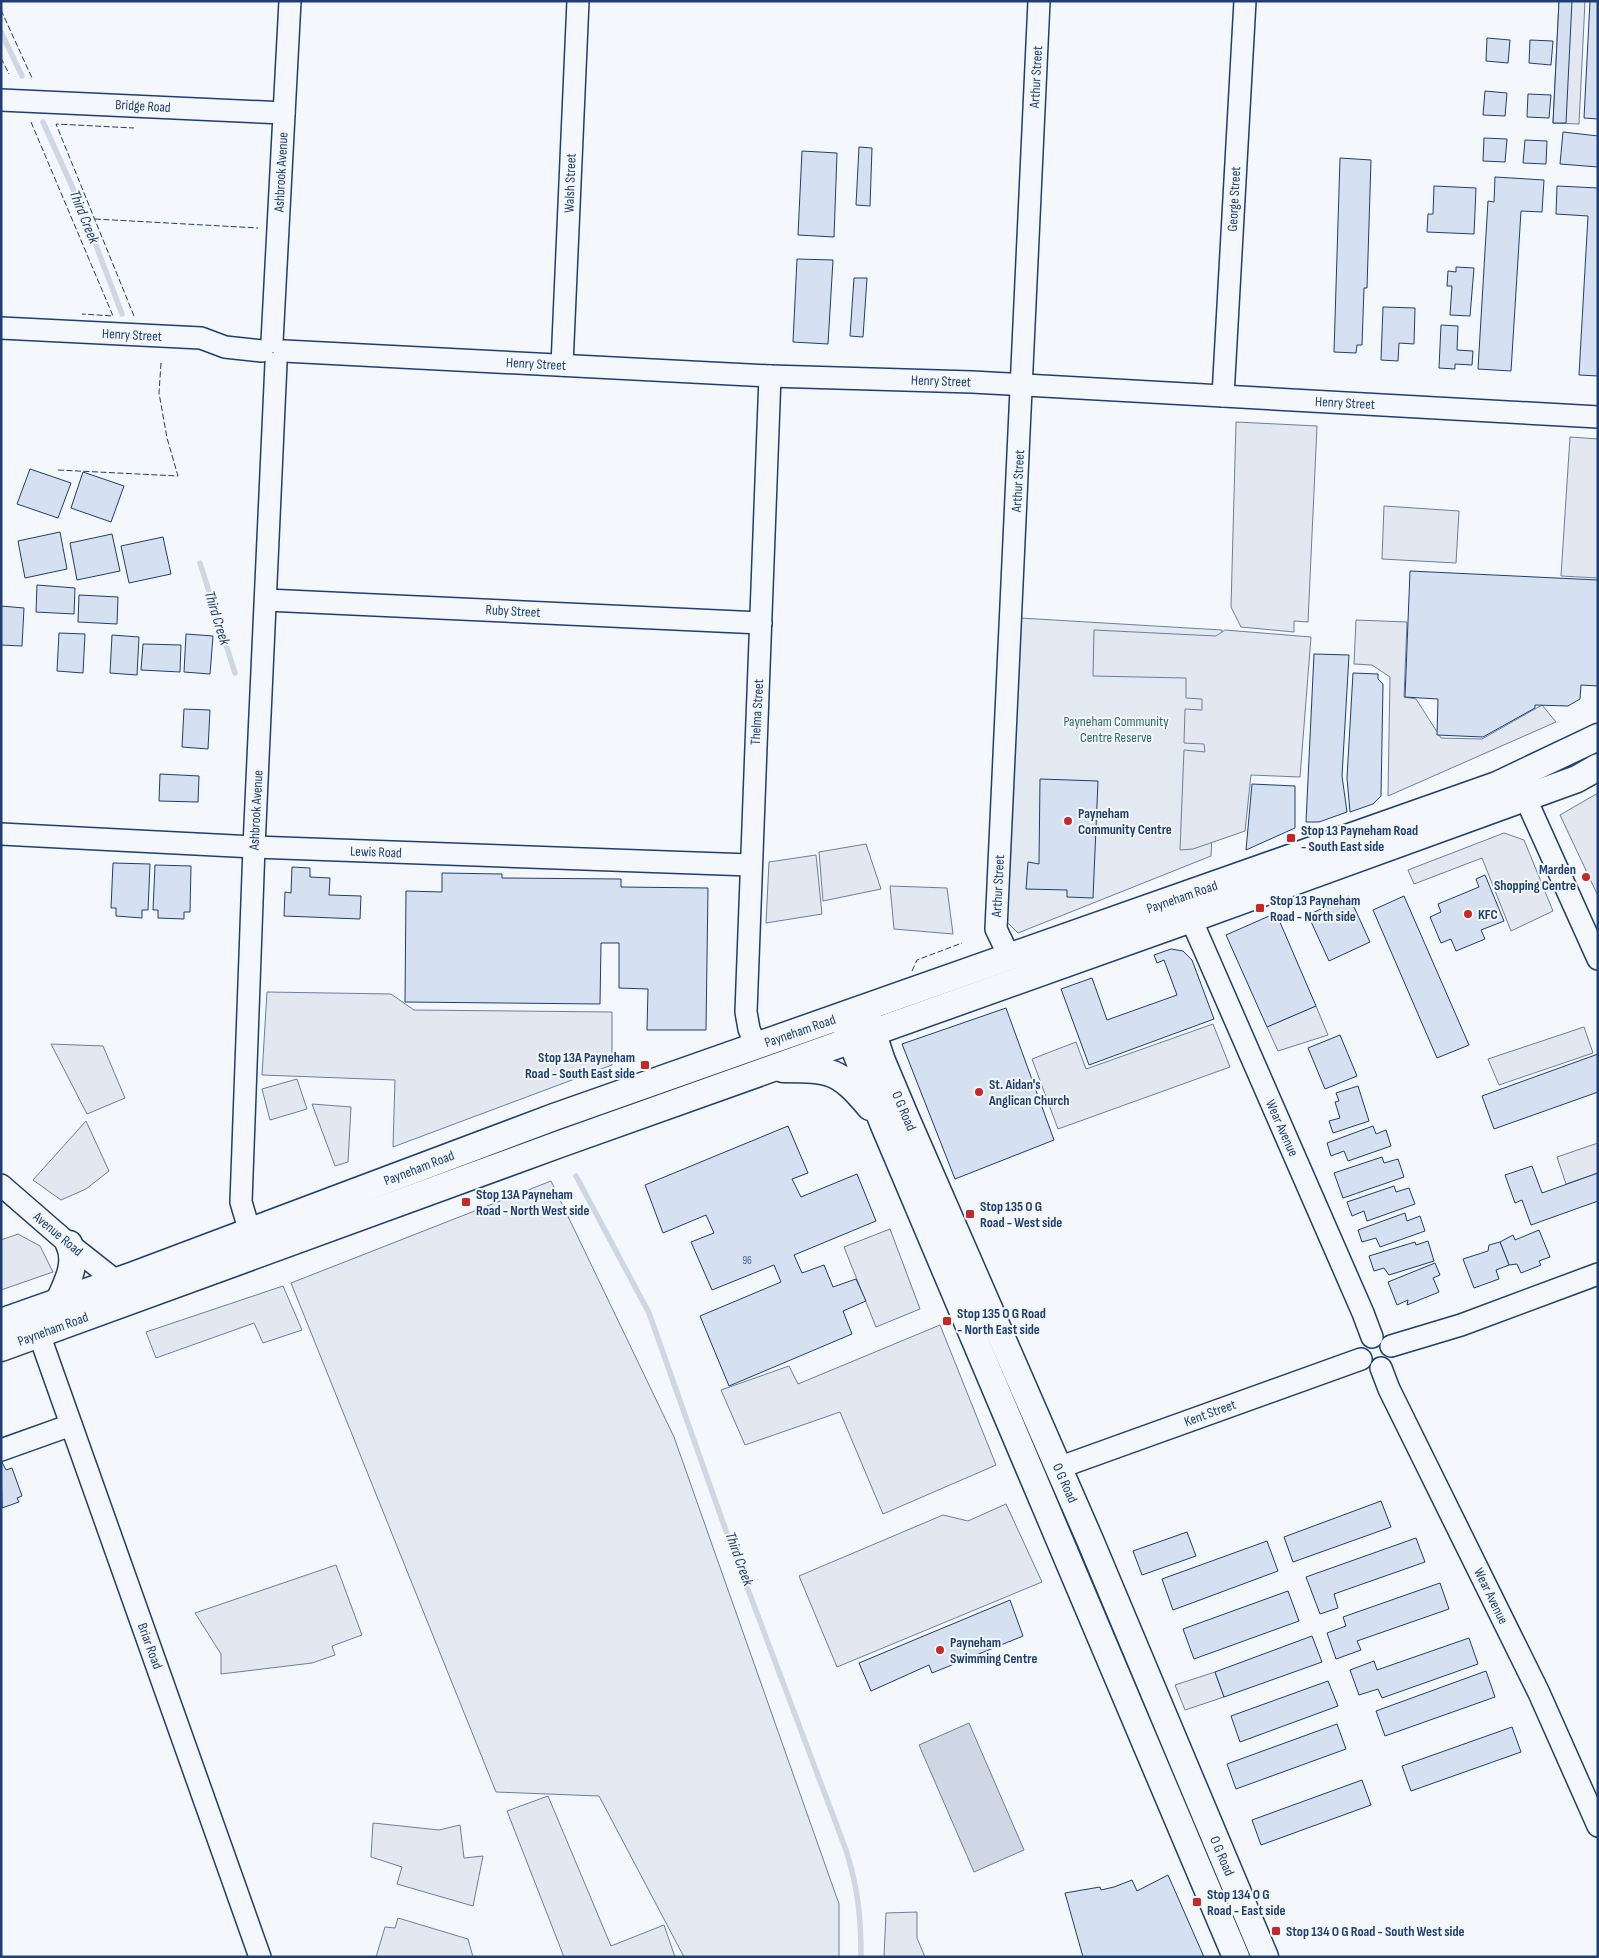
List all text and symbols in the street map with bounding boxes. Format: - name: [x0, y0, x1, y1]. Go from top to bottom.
- street label: Arthur Street: [1026, 45, 1046, 110]
- street label: Bridge Road: [115, 96, 171, 116]
- street label: Ashbrook Avenue: [270, 132, 292, 213]
- street label: Walsh Street: [560, 153, 580, 213]
- street label: George Street: [1224, 166, 1244, 232]
- water label: Third Creek: [65, 188, 103, 247]
- street label: Henry Street: [102, 325, 162, 345]
- street label: Henry Street: [506, 354, 566, 374]
- street label: Henry Street: [911, 371, 971, 391]
- street label: Henry Street: [1315, 393, 1375, 413]
- street label: Arthur Street: [1008, 449, 1028, 514]
- water label: Third Creek: [200, 589, 234, 648]
- street label: Ruby Street: [485, 601, 541, 621]
- street label: Thelma Street: [747, 679, 767, 745]
- park label: Payneham Community Centre Reserve: [1063, 713, 1169, 746]
- street label: Ashbrook Avenue: [245, 770, 267, 851]
- place label: Payneham Community Centre: [1078, 805, 1172, 838]
- marker: Payneham Community Centre: [1062, 815, 1074, 827]
- place label: Stop 13 Payneham Road - South East side: [1301, 822, 1418, 855]
- marker: Stop 13 Payneham Road - South East side: [1285, 832, 1297, 844]
- street label: Lewis Road: [350, 843, 402, 861]
- street label: Arthur Street: [988, 854, 1008, 919]
- place label: Marden Shopping Centre: [1494, 861, 1576, 894]
- marker: Marden Shopping Centre: [1580, 871, 1592, 883]
- street label: Payneham Road: [1144, 877, 1220, 917]
- place label: Stop 13 Payneham Road - North side: [1270, 892, 1360, 925]
- marker: Stop 13 Payneham Road - North side: [1254, 902, 1266, 914]
- place label: KFC: [1478, 906, 1498, 923]
- marker: KFC: [1462, 908, 1474, 920]
- street label: Payneham Road: [762, 1011, 838, 1051]
- place label: Stop 13A Payneham Road - South East side: [525, 1049, 635, 1082]
- marker: Stop 13A Payneham Road - South East side: [639, 1059, 651, 1071]
- place label: St. Aidan's Anglican Church: [988, 1076, 1070, 1109]
- marker: St. Aidan's Anglican Church: [973, 1086, 985, 1098]
- street label: O G Road: [888, 1088, 920, 1134]
- street label: Wear Avenue: [1262, 1097, 1302, 1159]
- street label: Payneham Road: [381, 1147, 457, 1189]
- place label: Stop 13A Payneham Road - North West side: [476, 1186, 589, 1219]
- marker: Stop 13A Payneham Road - North West side: [460, 1196, 472, 1208]
- place label: Stop 135 O G Road - West side: [980, 1198, 1062, 1231]
- street label: Avenue Road: [29, 1208, 86, 1260]
- marker: Stop 135 O G Road - West side: [964, 1208, 976, 1220]
- house number: 96: [742, 1254, 752, 1267]
- place label: Stop 135 O G Road - North East side: [957, 1305, 1046, 1338]
- street label: Payneham Road: [15, 1308, 91, 1350]
- marker: Stop 135 O G Road - North East side: [941, 1315, 953, 1327]
- street label: Kent Street: [1182, 1396, 1238, 1430]
- street label: O G Road: [1049, 1460, 1081, 1506]
- water label: Third Creek: [721, 1530, 758, 1589]
- street label: Wear Avenue: [1470, 1565, 1512, 1627]
- street label: Briar Road: [134, 1621, 166, 1672]
- place label: Payneham Swimming Centre: [950, 1634, 1037, 1667]
- marker: Payneham Swimming Centre: [934, 1644, 946, 1656]
- street label: O G Road: [1206, 1833, 1238, 1879]
- place label: Stop 134 O G Road - East side: [1207, 1886, 1286, 1919]
- marker: Stop 134 O G Road - East side: [1191, 1896, 1203, 1908]
- place label: Stop 134 O G Road - South West side: [1286, 1923, 1465, 1940]
- marker: Stop 134 O G Road - South West side: [1270, 1925, 1282, 1937]

